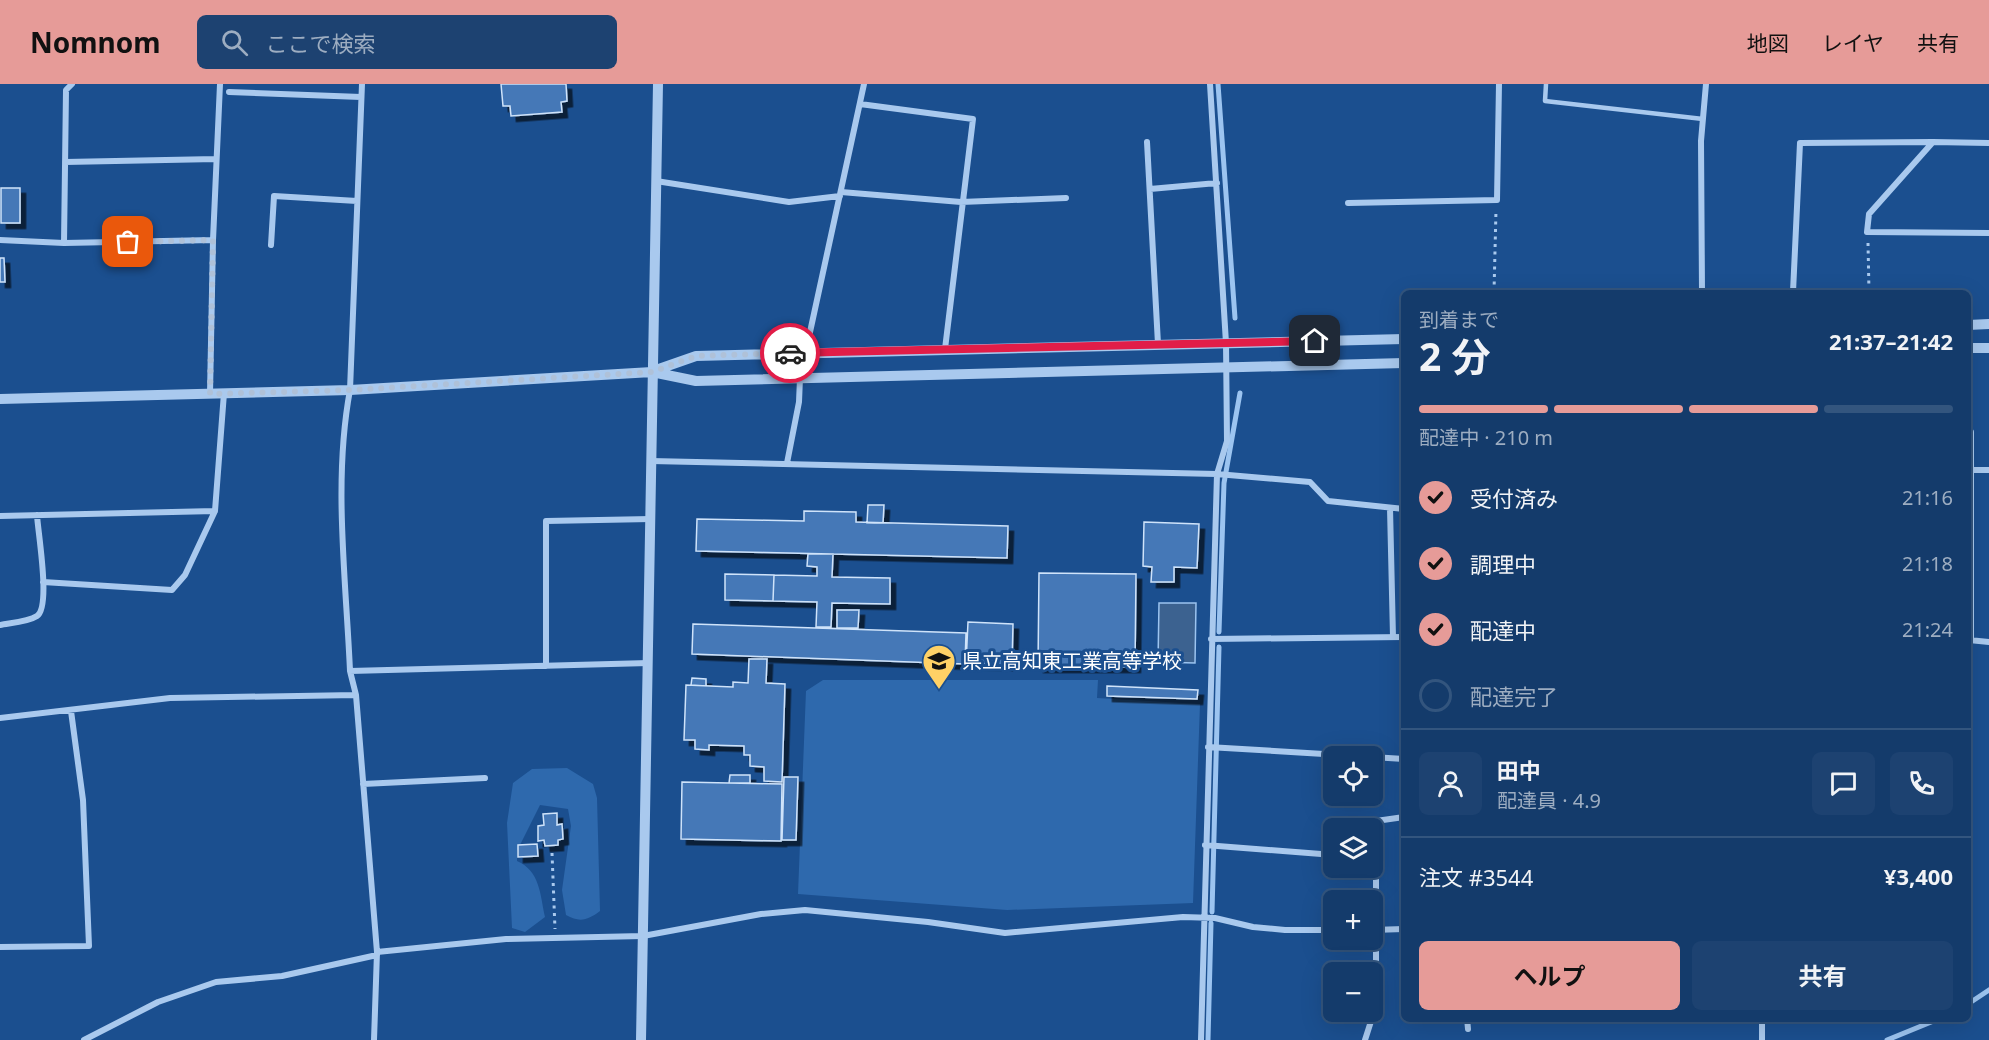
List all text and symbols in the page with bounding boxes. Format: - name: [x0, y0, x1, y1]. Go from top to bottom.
- search box: [197, 15, 617, 69]
- text: Nomnom: [30, 23, 161, 61]
- icon: search: [218, 26, 251, 59]
- text: ここで検索: [266, 28, 376, 58]
- text: 地図: [1747, 29, 1789, 57]
- text: レイヤ: [1822, 29, 1884, 57]
- text: 共有: [1917, 29, 1959, 57]
- pin: [102, 216, 153, 267]
- icon: bag: [111, 225, 144, 258]
- text: 到着まで: [1419, 306, 1499, 333]
- pin: [1289, 315, 1340, 366]
- courier: [760, 323, 820, 383]
- icon: home: [1298, 324, 1331, 357]
- text: 21:37–21:42: [1829, 326, 1953, 356]
- text: 2 分: [1419, 329, 1490, 382]
- icon: car: [774, 337, 807, 370]
- text: 配達中 · 210 m: [1419, 424, 1553, 451]
- icon: check: [1419, 481, 1452, 514]
- text: 受付済み: [1470, 483, 1558, 513]
- text: 21:16: [1902, 484, 1953, 511]
- icon: check: [1419, 547, 1452, 580]
- text: 調理中: [1470, 549, 1536, 579]
- text: 21:18: [1902, 550, 1953, 577]
- icon: check: [1419, 613, 1452, 646]
- text: 配達中: [1470, 615, 1536, 645]
- text: 21:24: [1902, 616, 1953, 643]
- school or university icon: 県立高知東工業高等学校: [921, 643, 957, 690]
- place label: 県立高知東工業高等学校: [962, 647, 1182, 674]
- text: 配達完了: [1470, 681, 1558, 711]
- map controls: [1323, 746, 1383, 1022]
- button: locate: [1323, 746, 1383, 806]
- button: person: [1419, 752, 1482, 815]
- button: chat: [1812, 752, 1875, 815]
- button: phone: [1890, 752, 1953, 815]
- text: 田中: [1497, 755, 1541, 785]
- text: 配達員 · 4.9: [1497, 787, 1601, 814]
- button: layers: [1323, 818, 1383, 878]
- text: ¥3,400: [1884, 861, 1953, 891]
- text: 注文 #3544: [1419, 862, 1533, 892]
- button: +: [1323, 890, 1383, 950]
- button: ヘルプ: [1419, 941, 1680, 1010]
- button: 共有: [1692, 941, 1953, 1010]
- button: −: [1323, 962, 1383, 1022]

